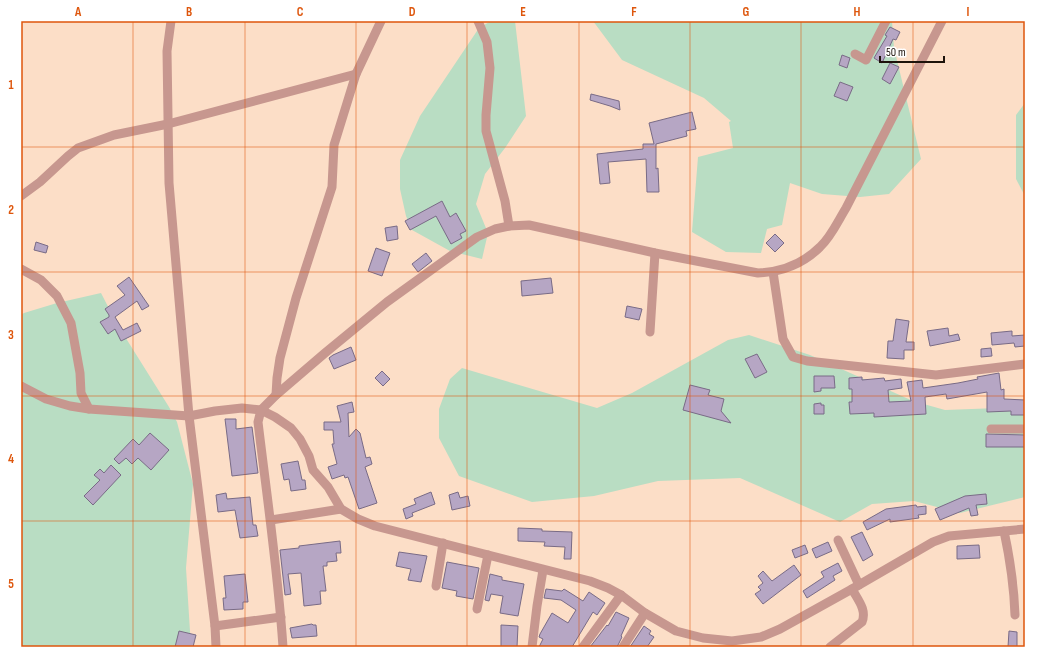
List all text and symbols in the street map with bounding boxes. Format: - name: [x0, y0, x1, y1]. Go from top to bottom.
- text: A: [74, 4, 82, 20]
- text: B: [186, 4, 192, 20]
- text: C: [297, 4, 304, 20]
- text: D: [409, 4, 416, 20]
- text: E: [520, 4, 526, 20]
- text: F: [631, 4, 637, 20]
- text: G: [743, 4, 750, 20]
- text: H: [854, 4, 861, 20]
- text: I: [967, 4, 970, 20]
- scale bar: [880, 38, 944, 64]
- text: 50 m: [886, 45, 906, 60]
- text: 1: [8, 77, 14, 93]
- text: 2: [8, 202, 14, 218]
- text: 3: [8, 327, 14, 343]
- text: 4: [8, 451, 14, 467]
- text: 5: [8, 576, 14, 592]

